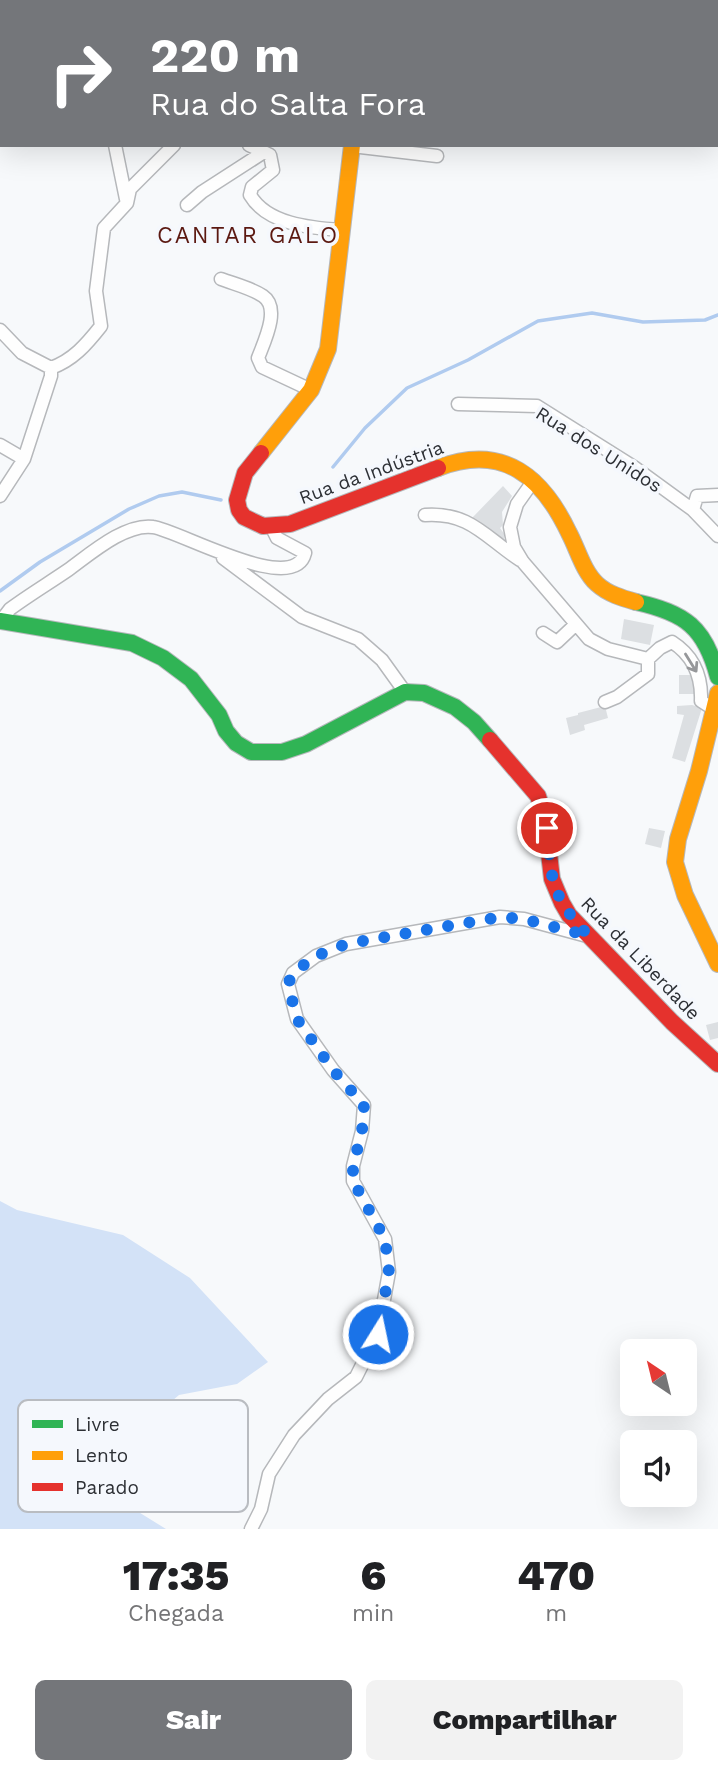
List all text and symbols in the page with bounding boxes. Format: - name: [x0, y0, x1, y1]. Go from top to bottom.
- text: 220 m: [150, 26, 300, 84]
- icon: right: [35, 28, 126, 119]
- text: Rua do Salta Fora: [150, 85, 426, 123]
- district label: CANTAR GALO: [157, 222, 339, 249]
- street label: Rua dos Unidos: [531, 401, 666, 497]
- street label: Rua da Indústria: [296, 436, 447, 509]
- one-way arrow: [684, 652, 698, 672]
- pin: [517, 798, 577, 858]
- icon: arrive: [528, 809, 566, 847]
- street label: Rua da Liberdade: [576, 892, 705, 1025]
- position arrow: [341, 1297, 415, 1371]
- north arrow: [620, 1339, 696, 1416]
- map controls: [620, 1339, 697, 1507]
- legend: [18, 1400, 248, 1512]
- text: Livre: [75, 1413, 120, 1436]
- button: sound: [620, 1430, 697, 1507]
- text: Lento: [75, 1444, 128, 1467]
- text: Parado: [75, 1476, 139, 1499]
- text: 17:35: [123, 1551, 229, 1600]
- text: 6: [360, 1551, 386, 1600]
- text: 470: [517, 1551, 595, 1600]
- text: Chegada: [128, 1600, 224, 1627]
- text: min: [352, 1600, 394, 1627]
- text: m: [545, 1600, 567, 1627]
- button: Sair: [35, 1680, 352, 1760]
- button: Compartilhar: [366, 1680, 683, 1760]

